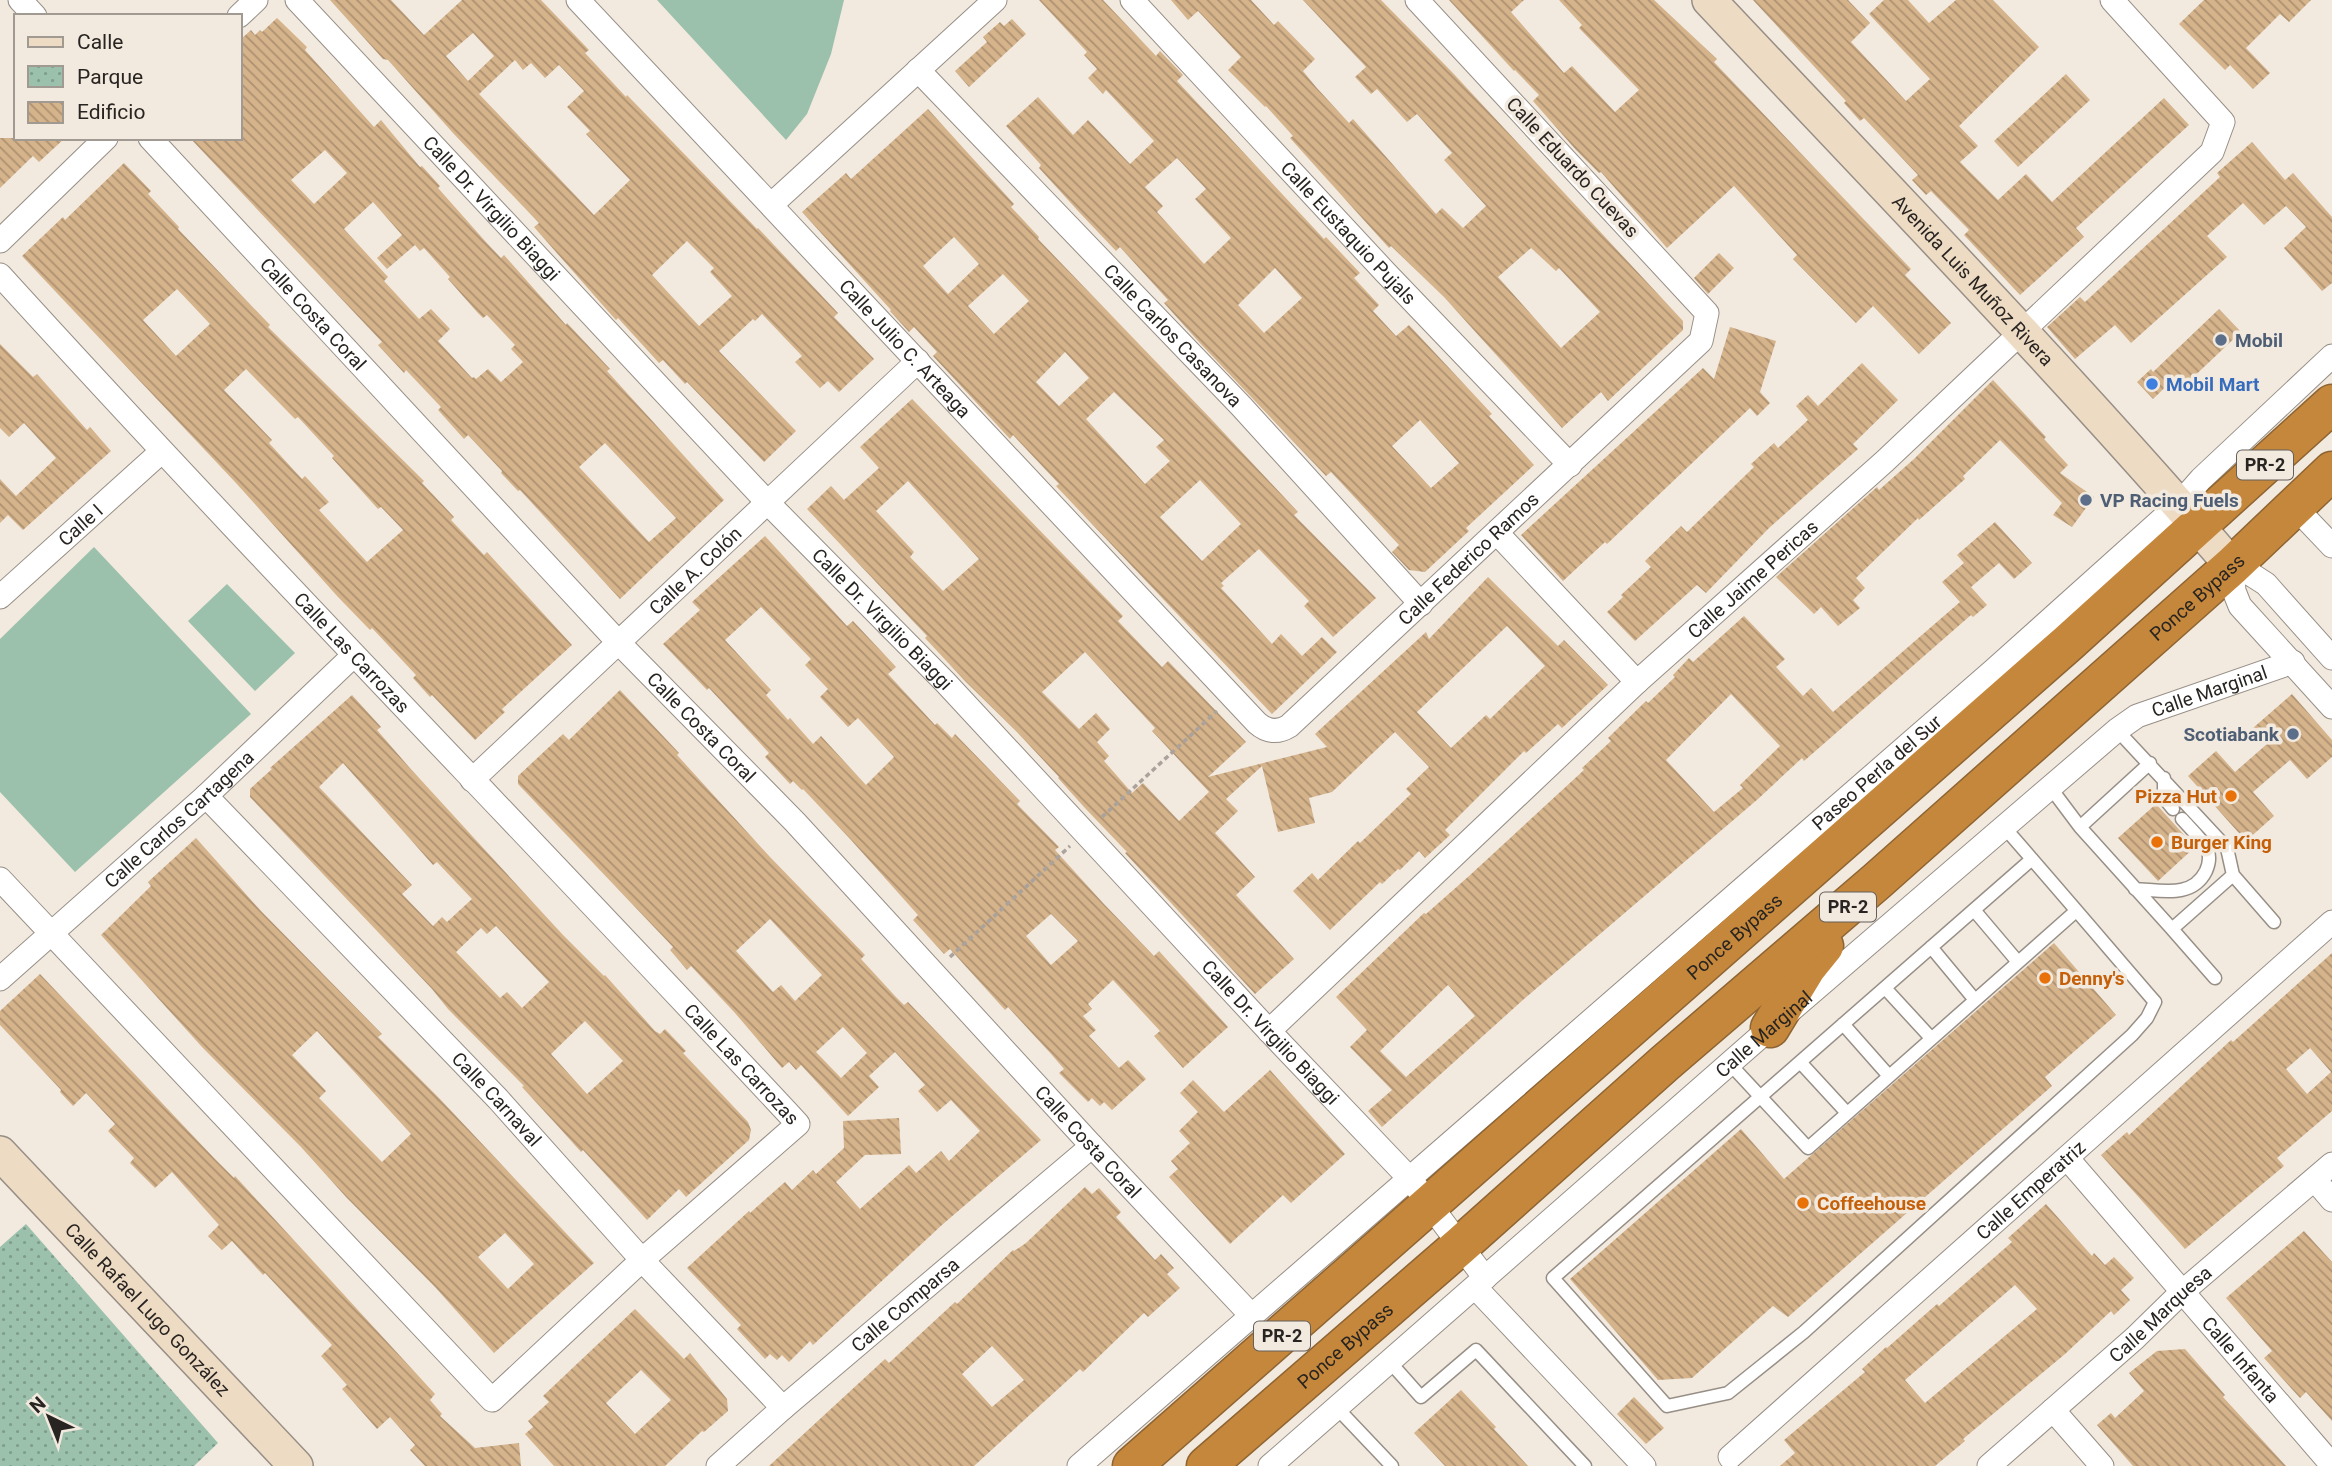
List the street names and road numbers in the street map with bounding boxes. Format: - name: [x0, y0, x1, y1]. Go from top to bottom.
- street label: Calle Eduardo Cuevas: [1502, 92, 1644, 242]
- street label: Calle Dr. Virgilio Biaggi: [418, 131, 565, 286]
- street label: Calle Eustaquio Pujals: [1276, 157, 1421, 309]
- street label: Avenida Luis Muñoz Rivera: [1887, 190, 2058, 371]
- street label: Calle Costa Coral: [255, 253, 371, 375]
- street label: Calle Carlos Casanova: [1099, 259, 1247, 412]
- street label: Calle Julio C. Arteaga: [834, 275, 975, 423]
- road number: PR-2: [2237, 450, 2293, 480]
- street label: Calle Federico Ramos: [1394, 488, 1544, 630]
- street label: Calle I: [54, 499, 108, 551]
- street label: Calle Jaime Pericas: [1683, 515, 1823, 643]
- street label: Calle A. Colón: [644, 522, 746, 620]
- street label: Calle Dr. Virgilio Biaggi: [807, 543, 957, 695]
- street label: Ponce Bypass: [2145, 549, 2250, 646]
- street label: Calle Las Carrozas: [289, 588, 414, 718]
- street label: Calle Marginal: [2149, 661, 2270, 722]
- street label: Calle Costa Coral: [642, 667, 760, 787]
- street label: Paseo Perla del Sur: [1807, 710, 1947, 835]
- street label: Calle Carlos Cartagena: [100, 746, 259, 893]
- street label: Ponce Bypass: [1682, 889, 1787, 985]
- road number: PR-2: [1820, 893, 1876, 922]
- street label: Calle Dr. Virgilio Biaggi: [1197, 955, 1344, 1110]
- street label: Calle Marginal: [1711, 986, 1817, 1083]
- street label: Calle Las Carrozas: [679, 999, 804, 1130]
- street label: Calle Carnaval: [447, 1047, 546, 1151]
- street label: Calle Costa Coral: [1030, 1081, 1146, 1203]
- street label: Calle Emperatriz: [1972, 1136, 2090, 1245]
- street label: Calle Rafael Lugo González: [60, 1218, 235, 1401]
- street label: Calle Comparsa: [847, 1253, 964, 1357]
- street label: Calle Marquesa: [2105, 1261, 2216, 1367]
- street label: Ponce Bypass: [1293, 1298, 1398, 1394]
- street label: Calle Infanta: [2197, 1312, 2284, 1407]
- road number: PR-2: [1254, 1322, 1310, 1350]

